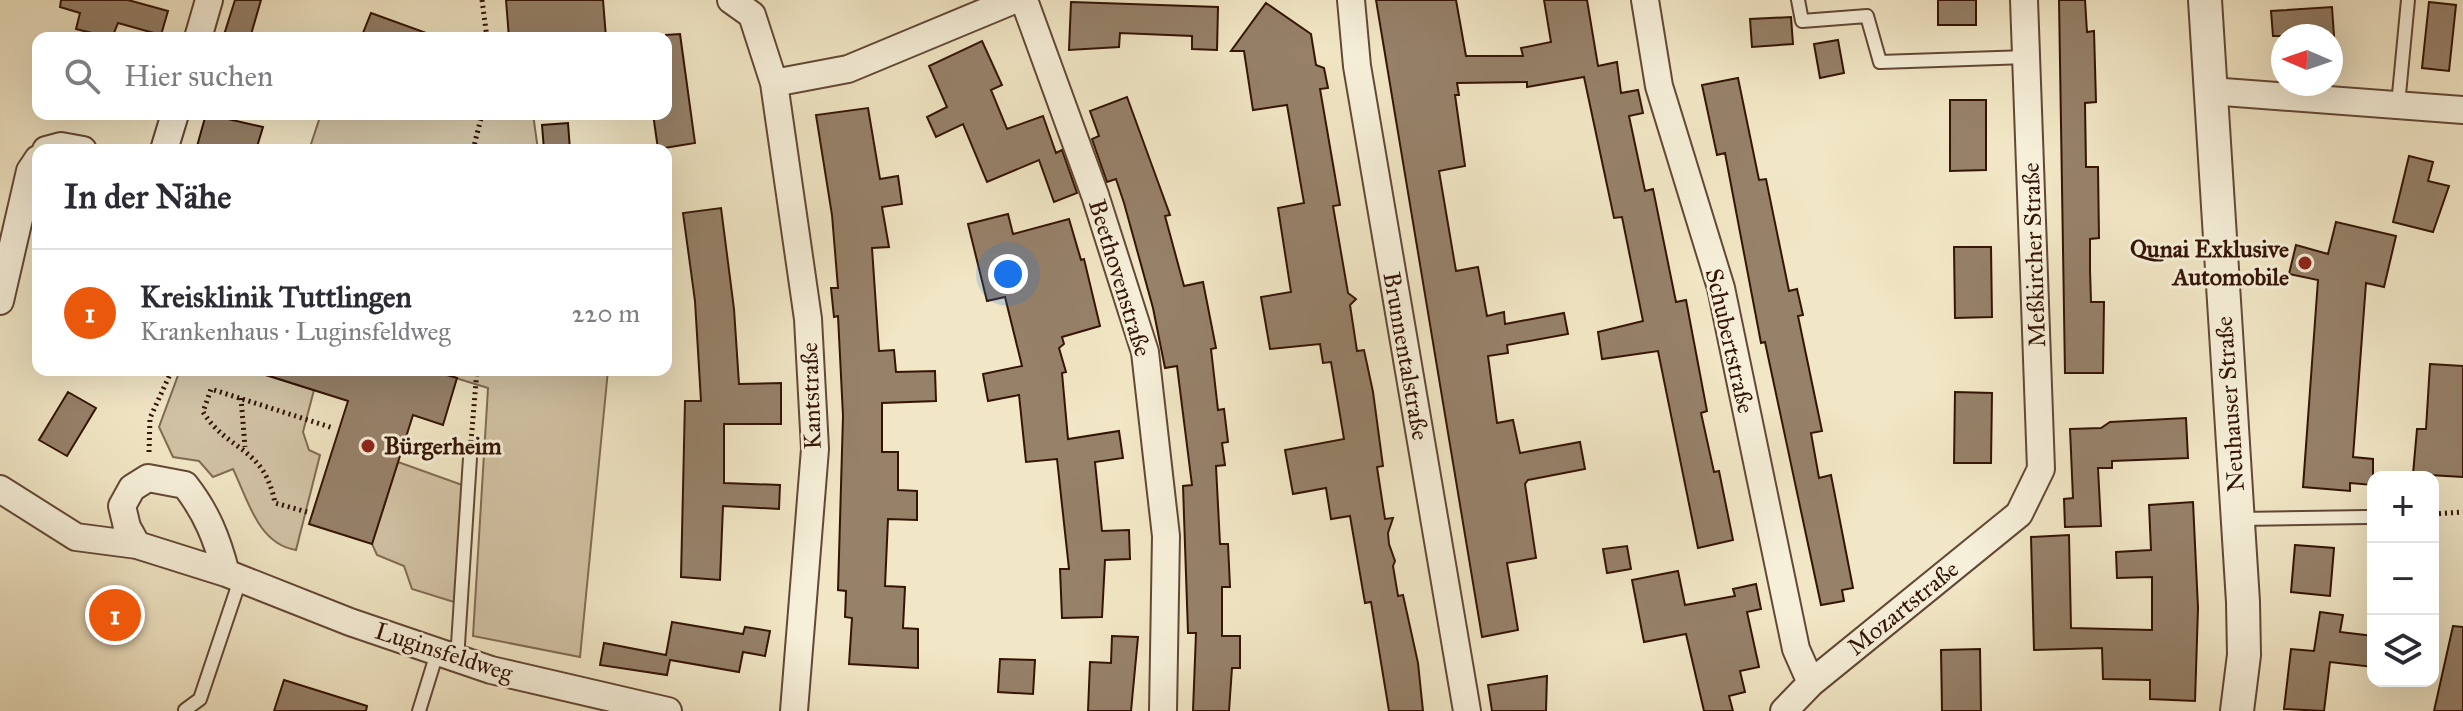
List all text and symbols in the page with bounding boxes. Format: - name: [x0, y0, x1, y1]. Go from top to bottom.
- north arrow: [2271, 24, 2343, 96]
- search box: [32, 32, 672, 120]
- icon: search: [60, 54, 104, 98]
- text: Hier suchen: [124, 58, 273, 94]
- street label: Meßkircher Straße: [2016, 162, 2052, 348]
- text: In der Nähe: [64, 176, 231, 217]
- street label: Beethovenstraße: [1082, 196, 1158, 360]
- place label: Qunai Exklusive Automobile: [2130, 234, 2289, 292]
- your location: [988, 254, 1028, 294]
- marker: Qunai Exklusive Automobile: [2296, 254, 2314, 272]
- street label: Schubertstraße: [1699, 266, 1761, 416]
- street label: Brunnentalstraße: [1376, 269, 1436, 443]
- text: Kreisklinik Tuttlingen: [140, 279, 412, 315]
- text: 1: [85, 297, 95, 329]
- text: 220 m: [572, 297, 640, 329]
- text: Krankenhaus · Luginsfeldweg: [140, 315, 451, 347]
- street label: Neuhauser Straße: [2209, 315, 2251, 493]
- street label: Kantstraße: [794, 342, 828, 450]
- place label: Bürgerheim: [384, 431, 503, 461]
- marker: Bürgerheim: [359, 437, 377, 455]
- map controls: [2367, 471, 2439, 687]
- button: +: [2367, 471, 2439, 543]
- button: −: [2367, 543, 2439, 615]
- street label: Mozartstraße: [1841, 554, 1965, 662]
- pin: 1: [89, 585, 141, 645]
- button: layers: [2367, 615, 2439, 687]
- street label: Luginsfeldweg: [371, 616, 517, 689]

